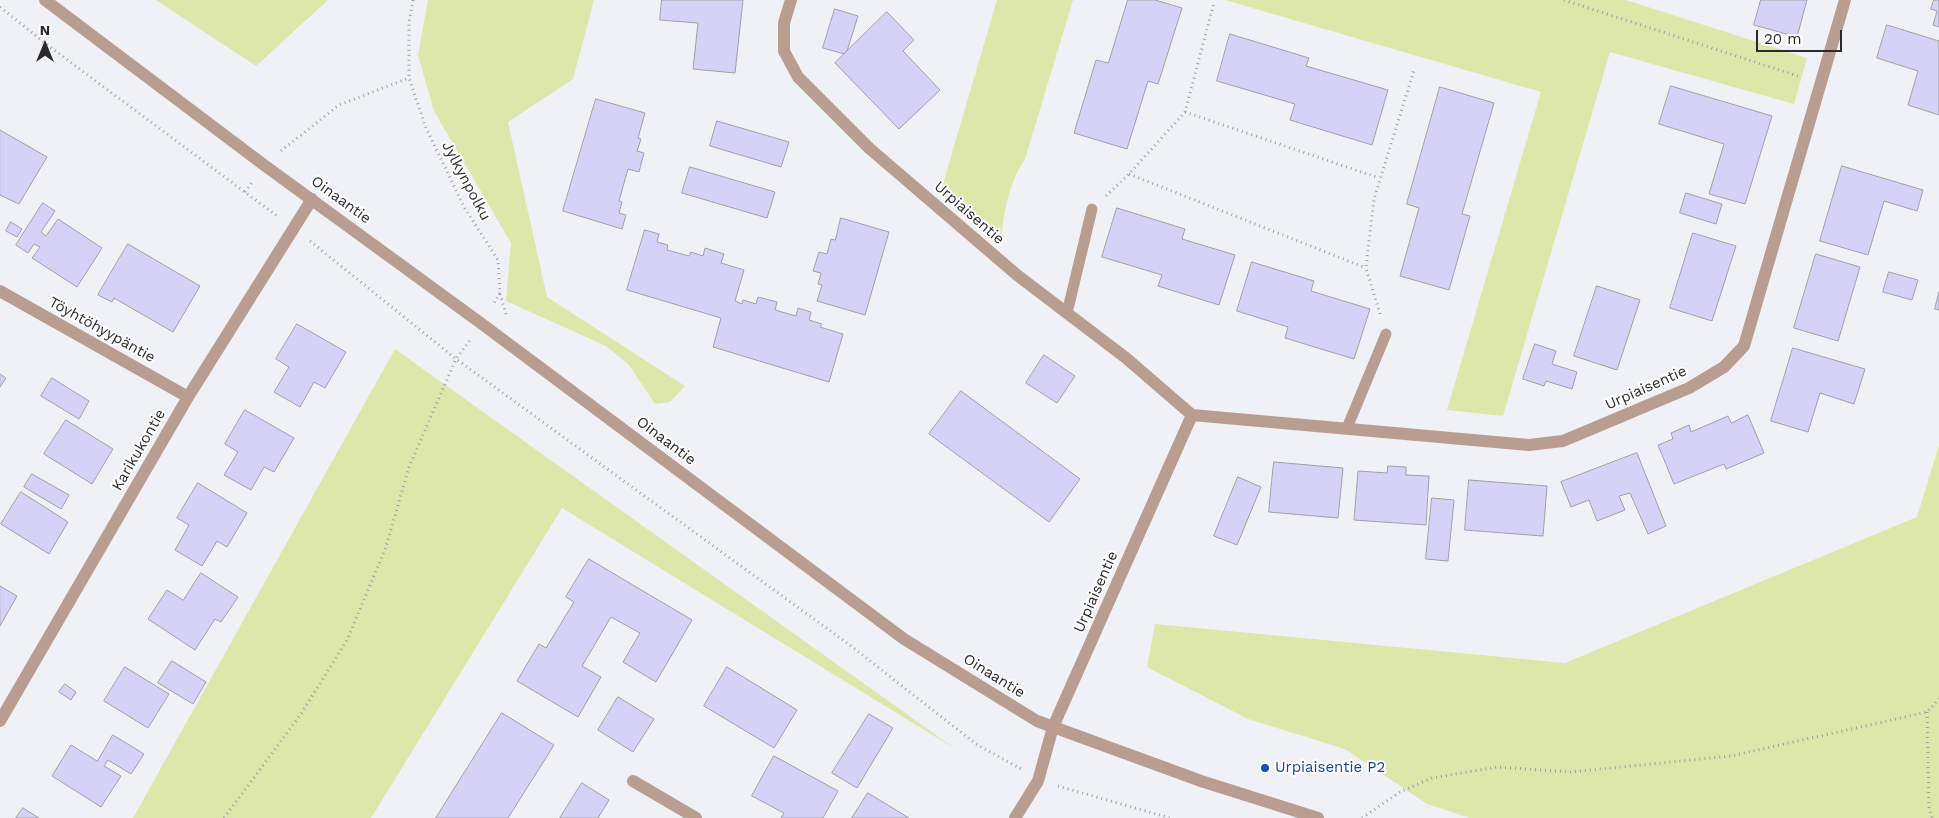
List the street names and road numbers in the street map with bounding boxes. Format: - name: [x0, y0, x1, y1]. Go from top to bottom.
- street label: Jylkynpolku: [438, 138, 494, 224]
- street label: Oinaantie: [308, 172, 374, 228]
- street label: Urpiaisentie: [930, 178, 1008, 248]
- street label: Töyhtöhyypäntie: [46, 293, 158, 367]
- street label: Urpiaisentie: [1603, 362, 1689, 414]
- street label: Karikukontie: [108, 406, 170, 494]
- street label: Oinaantie: [633, 413, 699, 469]
- street label: Urpiaisentie: [1070, 549, 1122, 635]
- street label: Oinaantie: [960, 650, 1028, 702]

